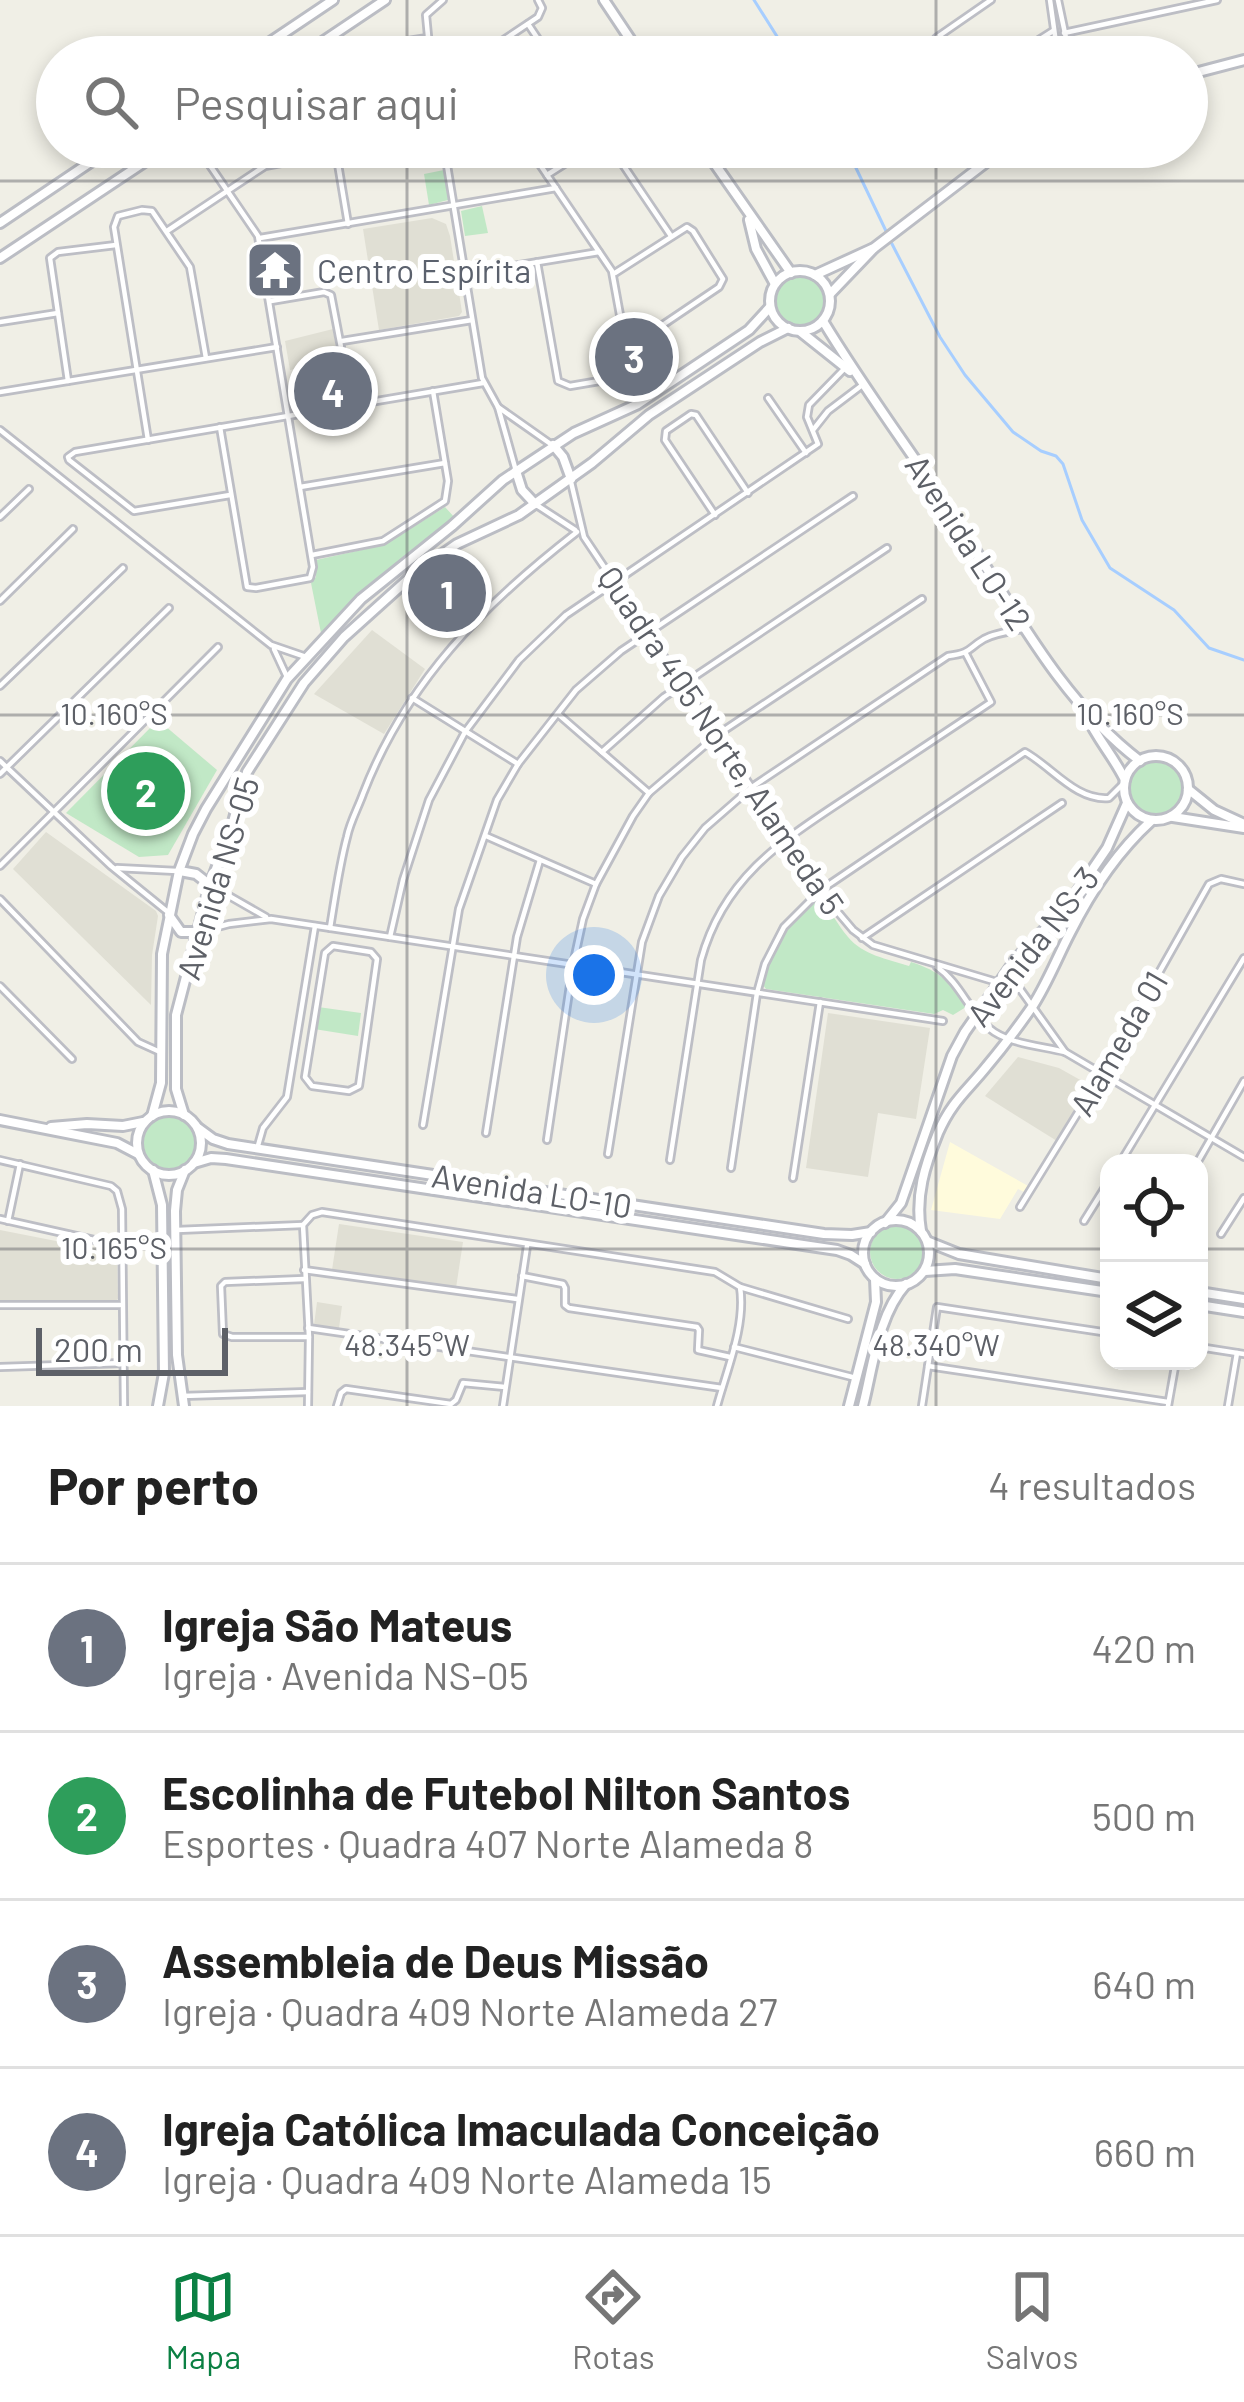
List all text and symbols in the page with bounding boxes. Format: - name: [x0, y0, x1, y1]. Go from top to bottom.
- search box: [36, 36, 1208, 168]
- icon: search: [78, 69, 144, 135]
- text: Pesquisar aqui: [174, 75, 459, 129]
- temple icon: Centro Espírita: [244, 239, 306, 301]
- place label: Centro Espírita: [317, 250, 531, 290]
- pin: 3: [595, 312, 673, 402]
- pin: 4: [294, 346, 372, 436]
- street label: Avenida LO-12: [898, 447, 1040, 637]
- pin: 1: [408, 548, 486, 638]
- street label: Quadra 405 Norte, Alameda 5: [590, 558, 854, 922]
- text: 10.160°S: [60, 695, 168, 731]
- text: 10.160°S: [1076, 695, 1184, 731]
- pin: 2: [107, 746, 185, 836]
- street label: Avenida NS-05: [167, 772, 267, 984]
- street label: Avenida NS-3: [957, 858, 1107, 1034]
- your location: [564, 945, 624, 1005]
- street label: Alameda 01: [1061, 964, 1175, 1122]
- street label: Avenida LO-10: [429, 1154, 635, 1226]
- map controls: [1100, 1154, 1208, 1370]
- button: locate: [1100, 1154, 1208, 1262]
- text: 10.165°S: [61, 1229, 167, 1265]
- button: layers: [1100, 1262, 1208, 1370]
- scale bar: [36, 1322, 228, 1375]
- text: 48.345°W: [344, 1326, 470, 1362]
- text: 48.340°W: [872, 1326, 1000, 1362]
- text: 200 m: [54, 1329, 143, 1369]
- text: Por perto: [48, 1454, 259, 1515]
- text: 4 resultados: [988, 1461, 1196, 1508]
- text: Igreja São Mateus: [162, 1597, 512, 1651]
- text: 1: [80, 1624, 94, 1671]
- text: 420 m: [1092, 1624, 1196, 1671]
- text: Igreja · Avenida NS-05: [162, 1651, 529, 1698]
- text: Escolinha de Futebol Nilton Santos: [162, 1765, 850, 1819]
- text: 2: [76, 1792, 98, 1839]
- text: 500 m: [1092, 1792, 1196, 1839]
- text: Esportes · Quadra 407 Norte Alameda 8: [162, 1819, 814, 1866]
- text: Assembleia de Deus Missão: [162, 1933, 709, 1987]
- text: 3: [76, 1960, 98, 2007]
- text: 640 m: [1092, 1960, 1196, 2007]
- text: Igreja · Quadra 409 Norte Alameda 27: [162, 1987, 777, 2034]
- text: Igreja Católica Imaculada Conceição: [162, 2101, 880, 2155]
- text: 4: [75, 2128, 99, 2175]
- text: 660 m: [1094, 2128, 1196, 2175]
- text: Igreja · Quadra 409 Norte Alameda 15: [162, 2155, 772, 2202]
- tab: Mapa: [166, 2264, 241, 2376]
- tab: Rotas: [572, 2264, 655, 2376]
- tab: Salvos: [986, 2264, 1078, 2376]

